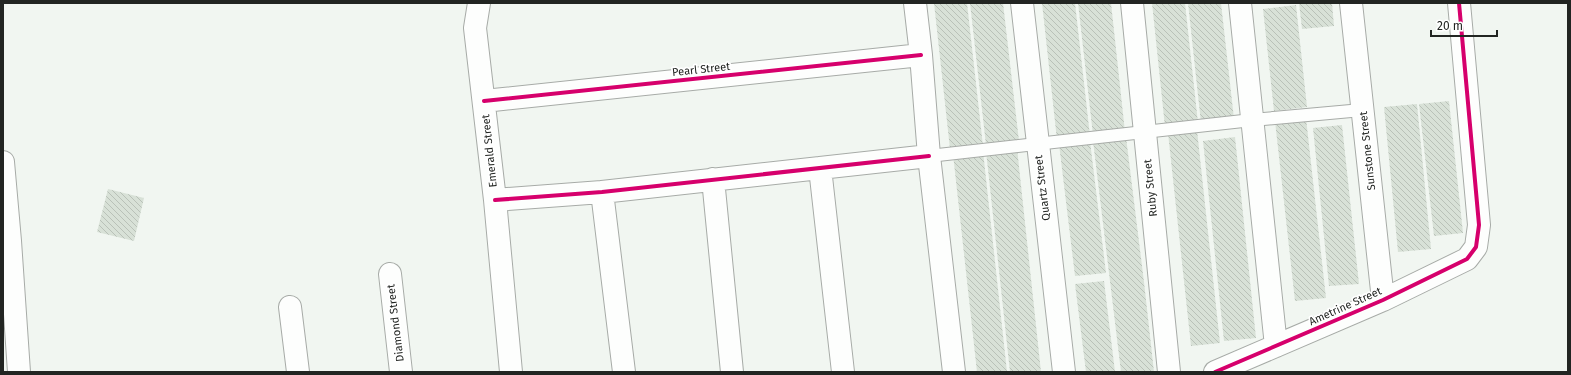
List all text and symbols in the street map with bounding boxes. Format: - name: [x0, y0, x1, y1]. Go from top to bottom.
- scale bar: [1431, 12, 1497, 38]
- text: 20 m: [1437, 19, 1463, 33]
- street label: Pearl Street: [671, 60, 731, 79]
- street label: Sunstone Street: [1357, 111, 1378, 191]
- street label: Emerald Street: [479, 114, 500, 188]
- street label: Quartz Street: [1032, 154, 1053, 221]
- street label: Ruby Street: [1141, 159, 1160, 217]
- street label: Diamond Street: [384, 284, 407, 362]
- street label: Ametrine Street: [1307, 285, 1384, 328]

